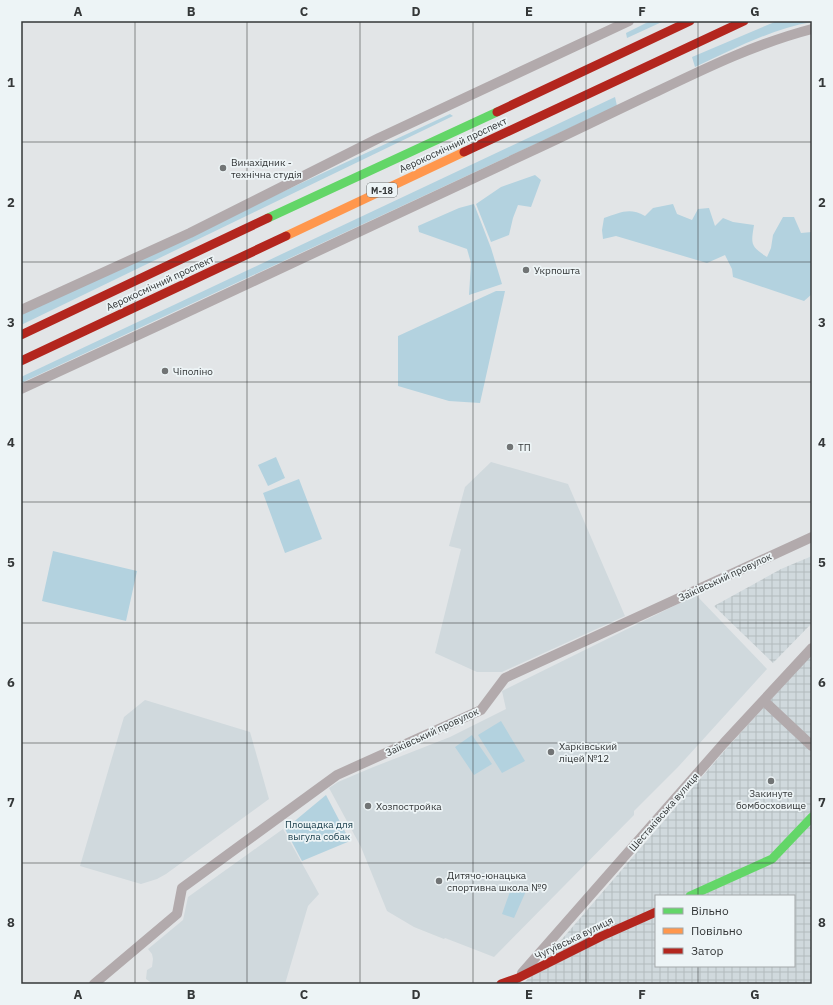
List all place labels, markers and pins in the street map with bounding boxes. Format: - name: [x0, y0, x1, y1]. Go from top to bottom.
- place label: Винахідник - технічна студія: [231, 156, 302, 181]
- marker: Винахідник - технічна студія: [218, 163, 228, 173]
- place label: Укрпошта: [534, 264, 581, 277]
- marker: Укрпошта: [521, 265, 531, 275]
- place label: Чіполіно: [173, 365, 213, 378]
- marker: Чіполіно: [160, 366, 170, 376]
- place label: ТП: [518, 441, 531, 454]
- marker: ТП: [505, 442, 515, 452]
- place label: Харківський ліцей №12: [559, 740, 617, 765]
- marker: Харківський ліцей №12: [546, 747, 556, 757]
- marker: Закинуте бомбосховище: [766, 776, 776, 786]
- place label: Закинуте бомбосховище: [736, 787, 807, 812]
- place label: Хозпостройка: [376, 800, 442, 813]
- marker: Хозпостройка: [363, 801, 373, 811]
- place label: Дитячо-юнацька спортивна школа №9: [447, 869, 547, 894]
- marker: Дитячо-юнацька спортивна школа №9: [434, 876, 444, 886]

